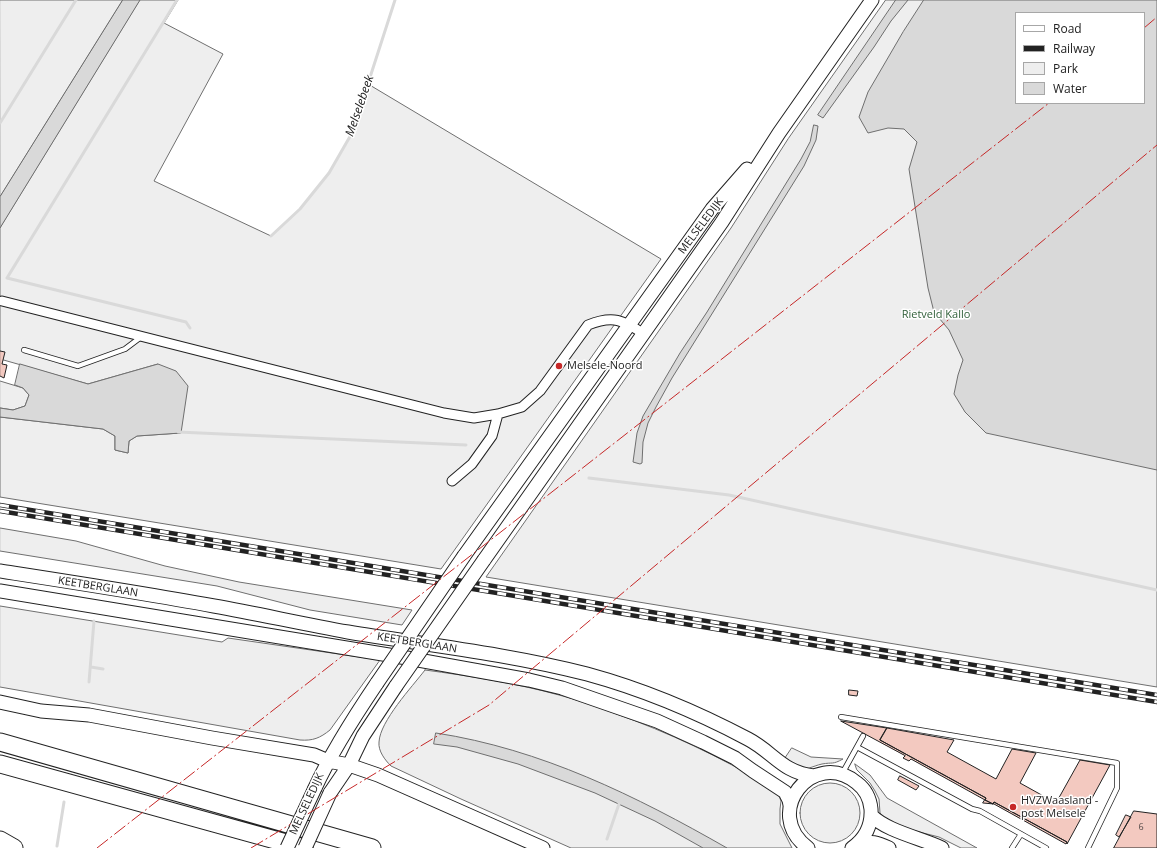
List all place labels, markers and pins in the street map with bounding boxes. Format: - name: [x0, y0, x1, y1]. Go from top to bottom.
- place label: Melsele-Noord: [567, 359, 643, 373]
- marker: Melsele-Noord: [554, 361, 564, 371]
- place label: HVZWaasland - post Melsele: [1021, 794, 1098, 820]
- marker: HVZWaasland - post Melsele: [1008, 802, 1018, 812]

